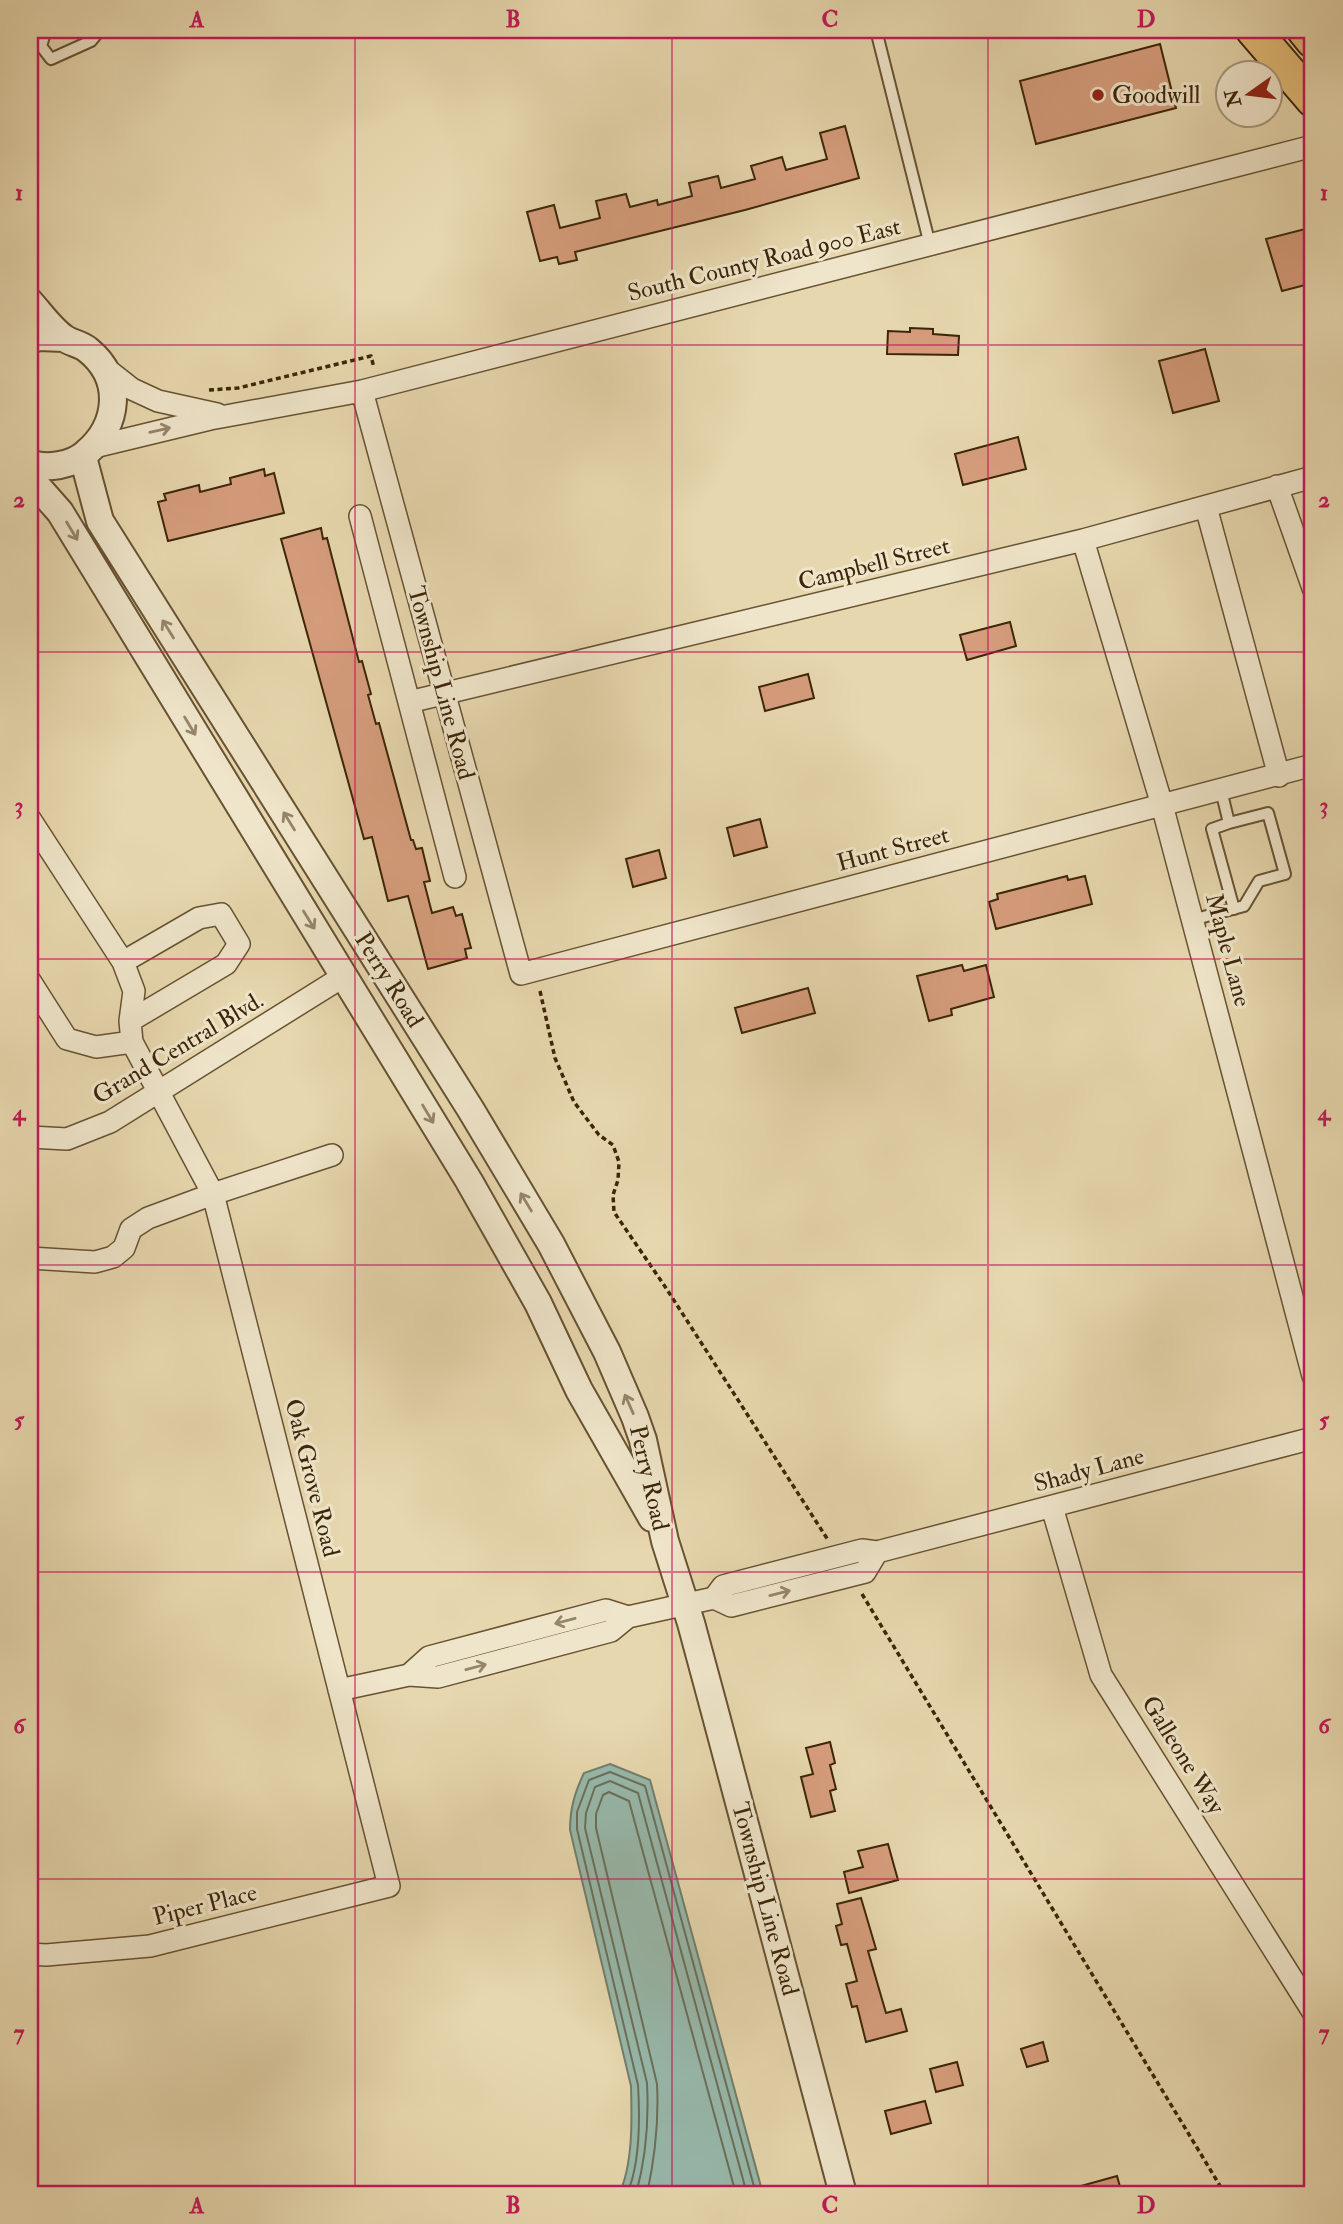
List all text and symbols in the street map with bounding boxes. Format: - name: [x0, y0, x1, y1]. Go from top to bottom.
- text: A: [189, 5, 205, 34]
- text: B: [505, 5, 521, 34]
- text: C: [822, 5, 838, 34]
- text: D: [1137, 5, 1155, 34]
- north arrow: [1214, 60, 1284, 130]
- place label: Goodwill: [1112, 80, 1200, 111]
- text: N: [1220, 86, 1247, 110]
- marker: Goodwill: [1090, 87, 1106, 103]
- text: 1: [15, 178, 23, 207]
- text: 1: [1320, 178, 1328, 207]
- street label: South County Road 900 East: [624, 211, 904, 309]
- one-way arrow: [148, 422, 171, 436]
- text: 2: [13, 485, 25, 514]
- text: 2: [1318, 485, 1330, 514]
- one-way arrow: [66, 521, 80, 541]
- street label: Campbell Street: [795, 530, 953, 598]
- street label: Township Line Road: [400, 583, 482, 783]
- one-way arrow: [160, 620, 175, 639]
- one-way arrow: [184, 715, 198, 735]
- text: 3: [15, 791, 23, 820]
- text: 3: [1320, 791, 1328, 820]
- one-way arrow: [282, 812, 296, 832]
- street label: Hunt Street: [834, 819, 953, 879]
- street label: Maple Lane: [1198, 890, 1258, 1010]
- one-way arrow: [301, 910, 316, 929]
- street label: Perry Road: [347, 926, 431, 1034]
- street label: Grand Central Blvd.: [87, 985, 269, 1111]
- text: 4: [12, 1098, 27, 1127]
- text: 4: [1317, 1098, 1332, 1127]
- one-way arrow: [421, 1103, 435, 1123]
- one-way arrow: [518, 1192, 532, 1212]
- one-way arrow: [622, 1394, 635, 1415]
- street label: Oak Grove Road: [277, 1396, 347, 1560]
- text: 5: [14, 1405, 25, 1434]
- text: 5: [1319, 1405, 1330, 1434]
- street label: Perry Road: [622, 1422, 676, 1534]
- street label: Shady Lane: [1030, 1440, 1148, 1500]
- one-way arrow: [768, 1586, 790, 1599]
- one-way arrow: [554, 1615, 576, 1628]
- one-way arrow: [464, 1660, 487, 1673]
- street label: Galleone Way: [1134, 1690, 1232, 1820]
- text: 6: [13, 1711, 27, 1740]
- text: 6: [1318, 1711, 1332, 1740]
- street label: Township Line Road: [724, 1799, 806, 1999]
- street label: Piper Place: [150, 1877, 260, 1933]
- text: 7: [14, 2018, 25, 2047]
- text: 7: [1319, 2018, 1330, 2047]
- text: A: [189, 2191, 205, 2220]
- text: B: [505, 2191, 521, 2220]
- text: C: [822, 2191, 838, 2220]
- text: D: [1137, 2191, 1155, 2220]

